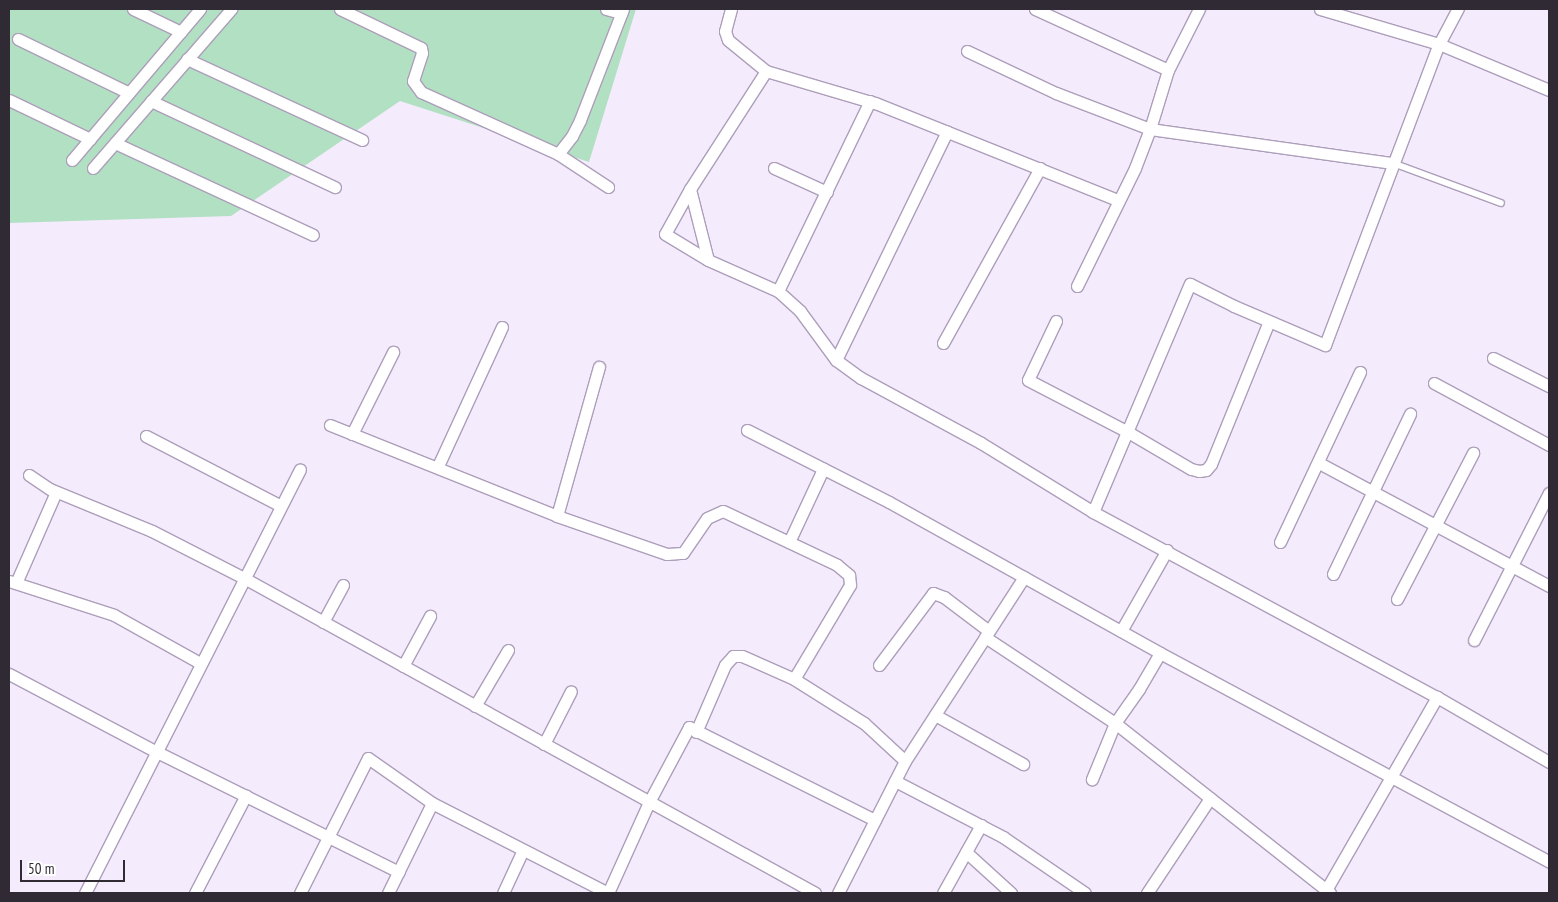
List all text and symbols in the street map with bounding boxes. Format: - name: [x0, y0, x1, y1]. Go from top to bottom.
- scale bar: [22, 850, 128, 882]
- text: 50 m: [28, 859, 54, 878]

